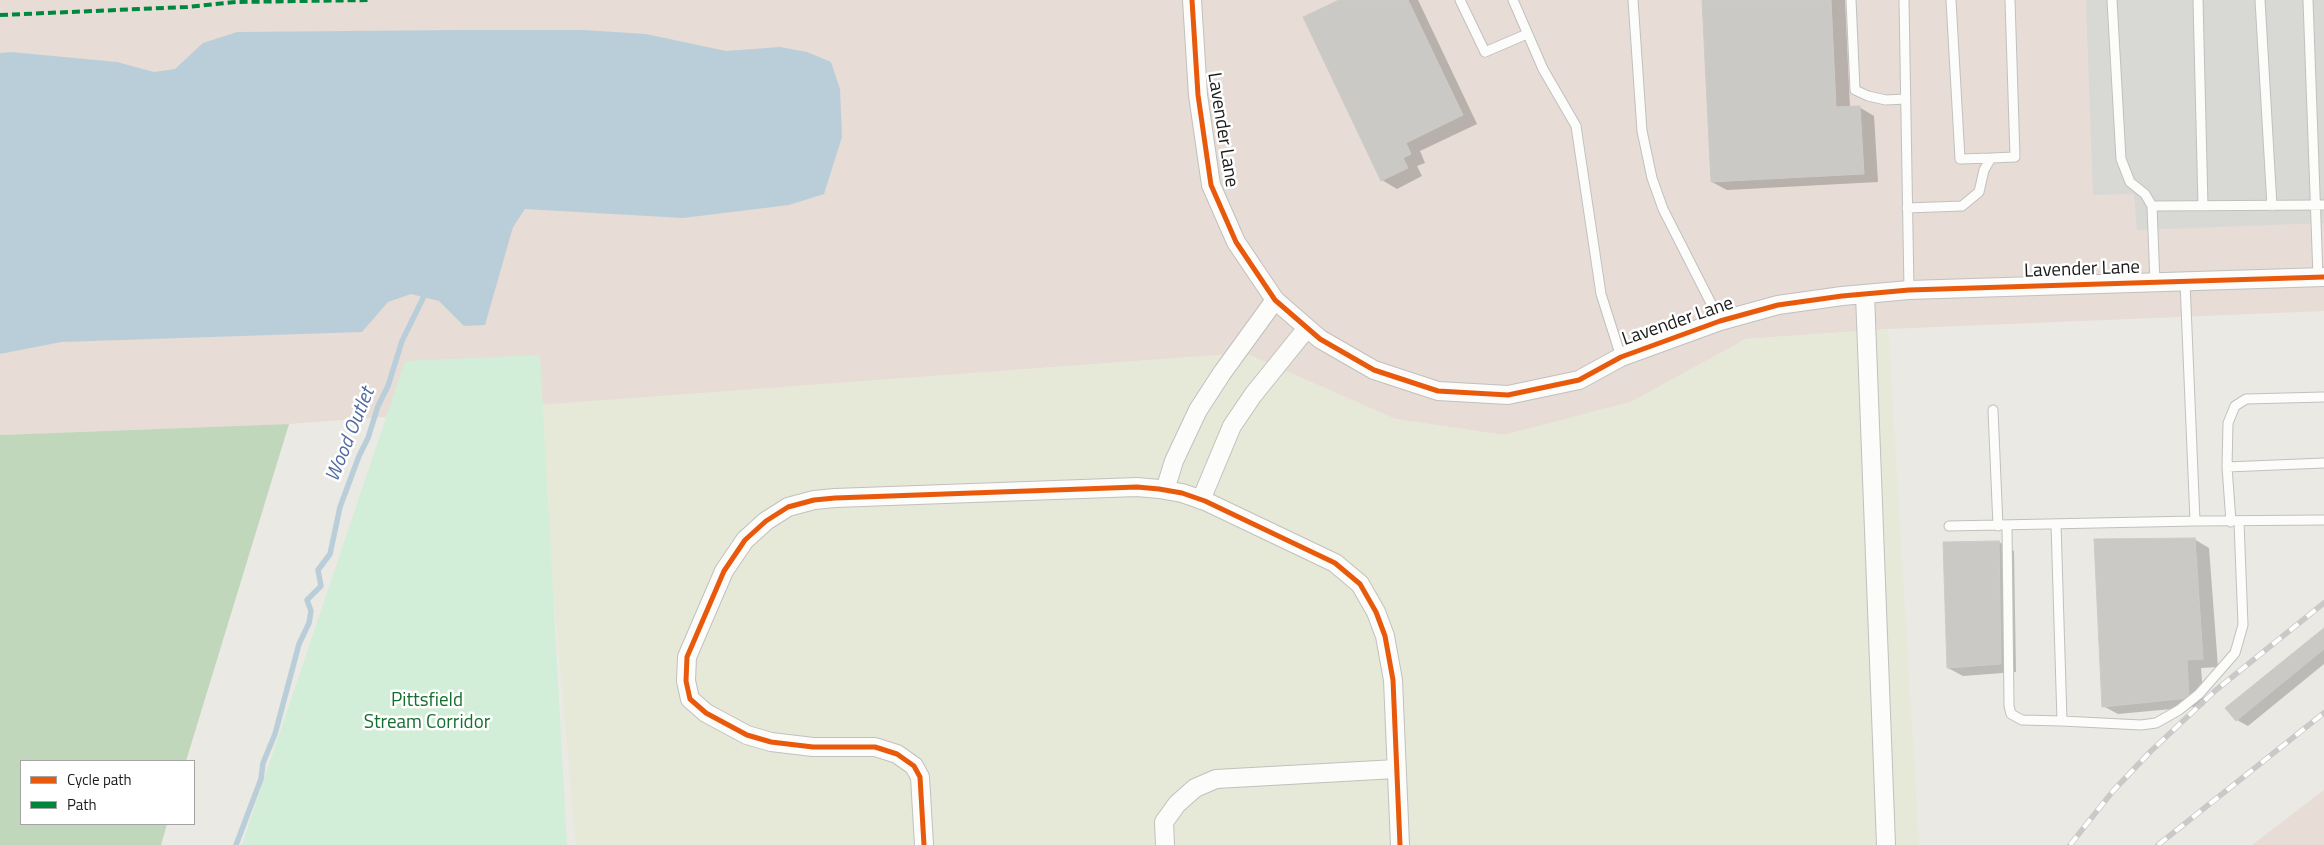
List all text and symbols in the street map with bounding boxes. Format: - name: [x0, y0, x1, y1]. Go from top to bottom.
- street label: Lavender Lane: [1202, 71, 1242, 189]
- street label: Lavender Lane: [2024, 257, 2140, 283]
- street label: Lavender Lane: [1619, 292, 1737, 352]
- water label: Wood Outlet: [321, 385, 381, 485]
- park label: Pittsfield Stream Corridor: [364, 690, 490, 734]
- legend: [20, 760, 195, 825]
- text: Cycle path: [67, 768, 132, 791]
- text: Path: [67, 793, 97, 816]

